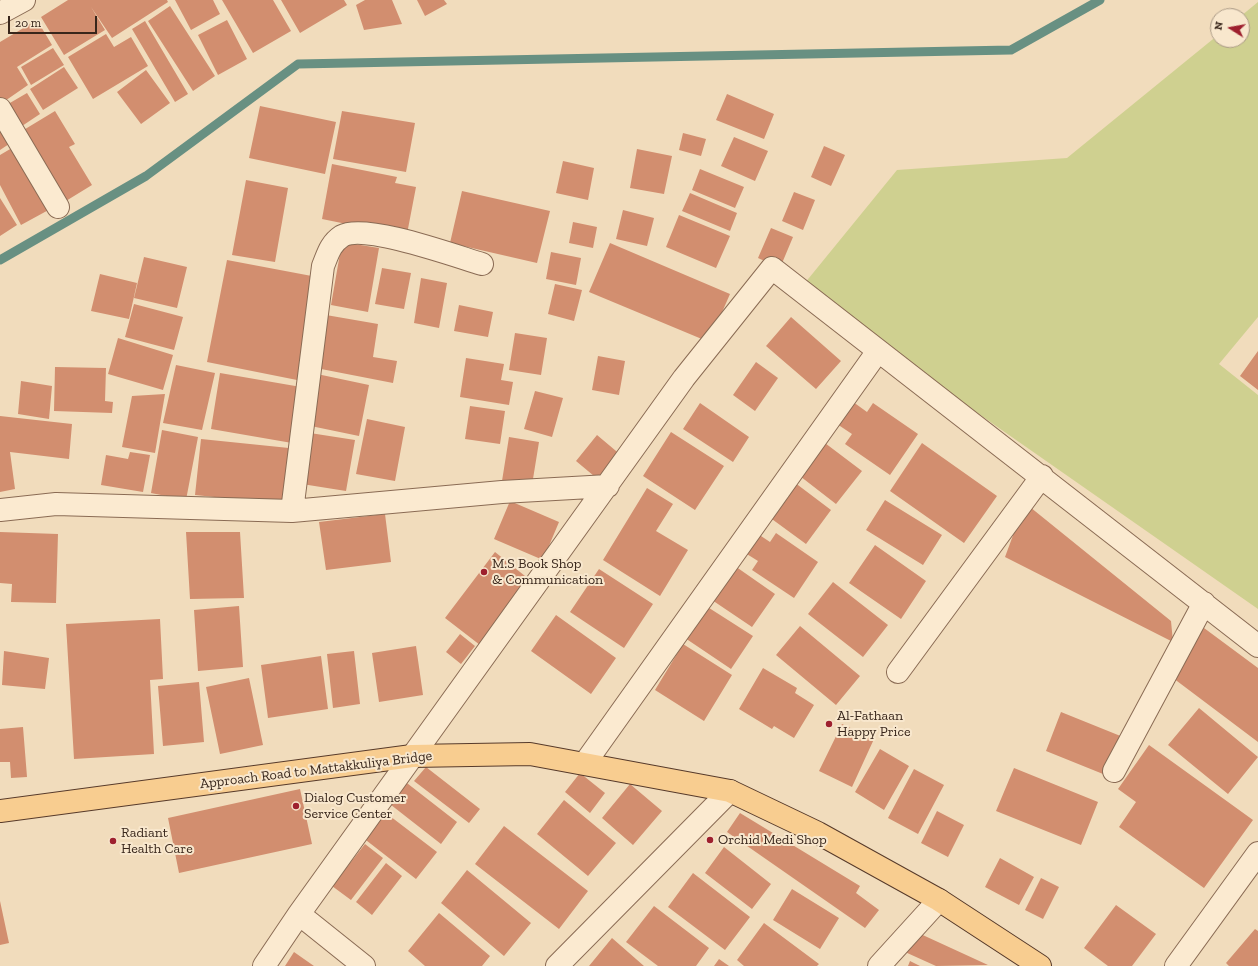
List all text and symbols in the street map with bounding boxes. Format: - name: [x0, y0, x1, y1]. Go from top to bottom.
- scale bar: [10, 8, 99, 34]
- north arrow: [1210, 8, 1250, 48]
- text: 20 m: [15, 16, 41, 30]
- text: N: [1212, 20, 1226, 31]
- place label: M.S Book Shop & Communication: [492, 556, 603, 588]
- marker: M.S Book Shop & Communication: [479, 567, 489, 577]
- place label: Al-Fathaan Happy Price: [837, 708, 911, 740]
- marker: Al-Fathaan Happy Price: [824, 719, 834, 729]
- street label: Approach Road to Mattakkuliya Bridge: [199, 747, 433, 793]
- place label: Dialog Customer Service Center: [304, 790, 406, 822]
- marker: Dialog Customer Service Center: [291, 801, 301, 811]
- place label: Radiant Health Care: [121, 825, 193, 858]
- place label: Orchid Medi Shop: [718, 832, 827, 848]
- marker: Orchid Medi Shop: [705, 835, 715, 845]
- marker: Radiant Health Care: [108, 836, 118, 846]

